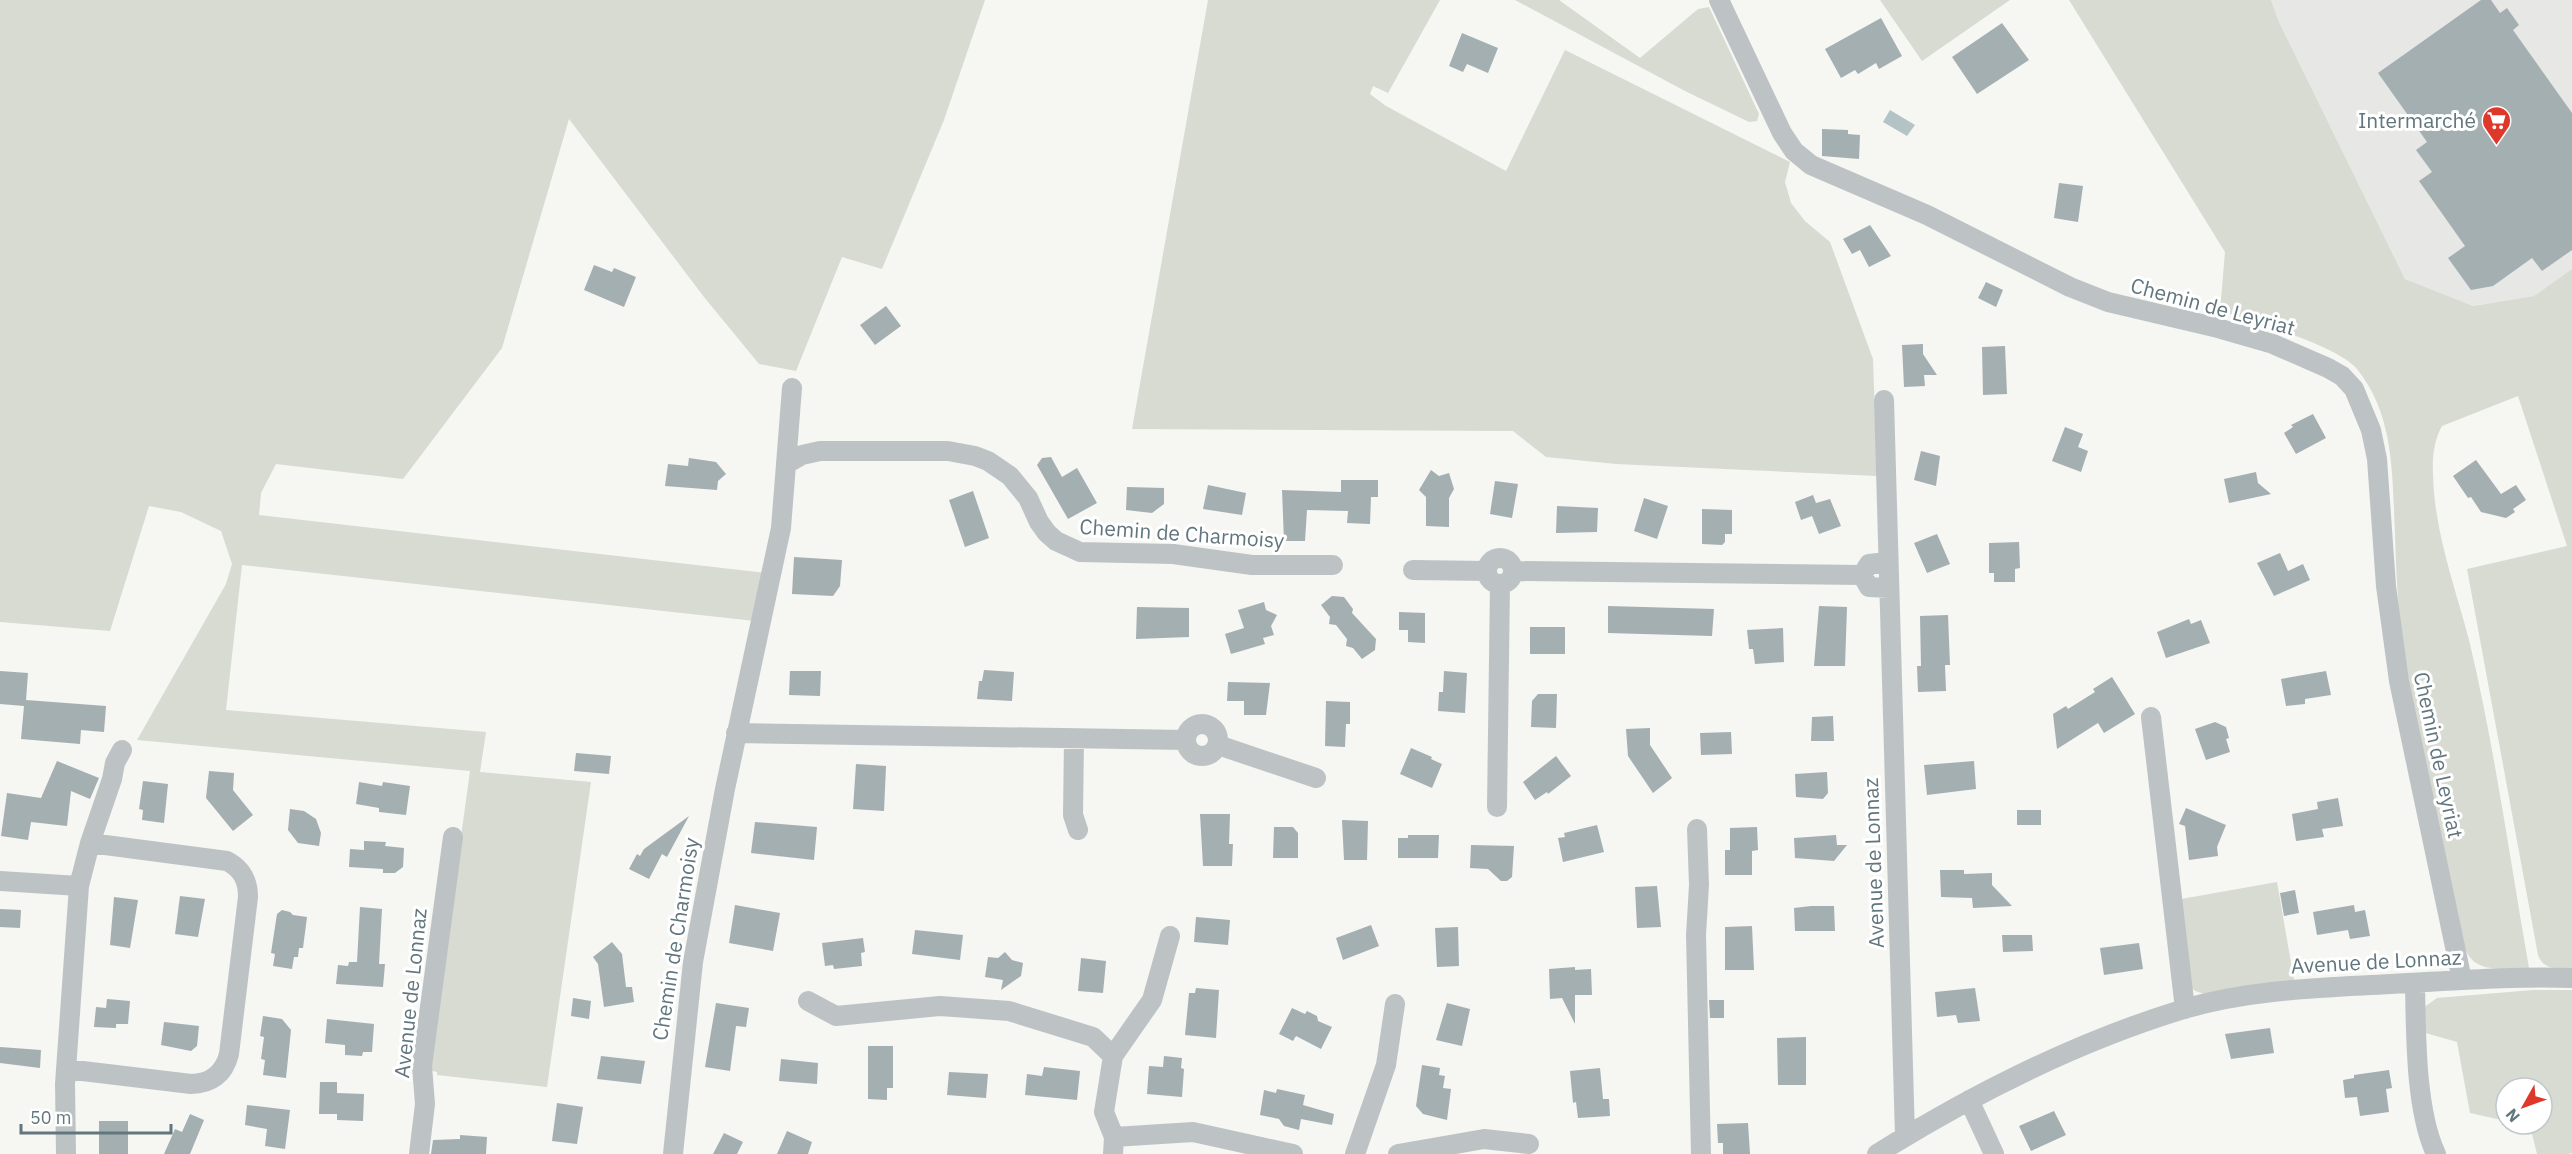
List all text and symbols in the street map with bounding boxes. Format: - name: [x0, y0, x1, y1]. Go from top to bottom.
- supermarket icon: Intermarché: [2481, 104, 2513, 146]
- place label: Intermarché: [2358, 106, 2476, 134]
- street label: Chemin de Leyriat: [2128, 271, 2298, 341]
- street label: Chemin de Charmoisy: [1079, 512, 1286, 554]
- street label: Chemin de Leyriat: [2408, 669, 2470, 841]
- street label: Avenue de Lonnaz: [1856, 777, 1890, 949]
- street label: Chemin de Charmoisy: [645, 835, 705, 1043]
- street label: Avenue de Lonnaz: [387, 906, 433, 1079]
- street label: Avenue de Lonnaz: [2290, 943, 2462, 979]
- north arrow: [2494, 1076, 2554, 1136]
- scale bar: [21, 1097, 171, 1135]
- text: N: [2501, 1105, 2524, 1127]
- text: 50 m: [30, 1106, 72, 1129]

